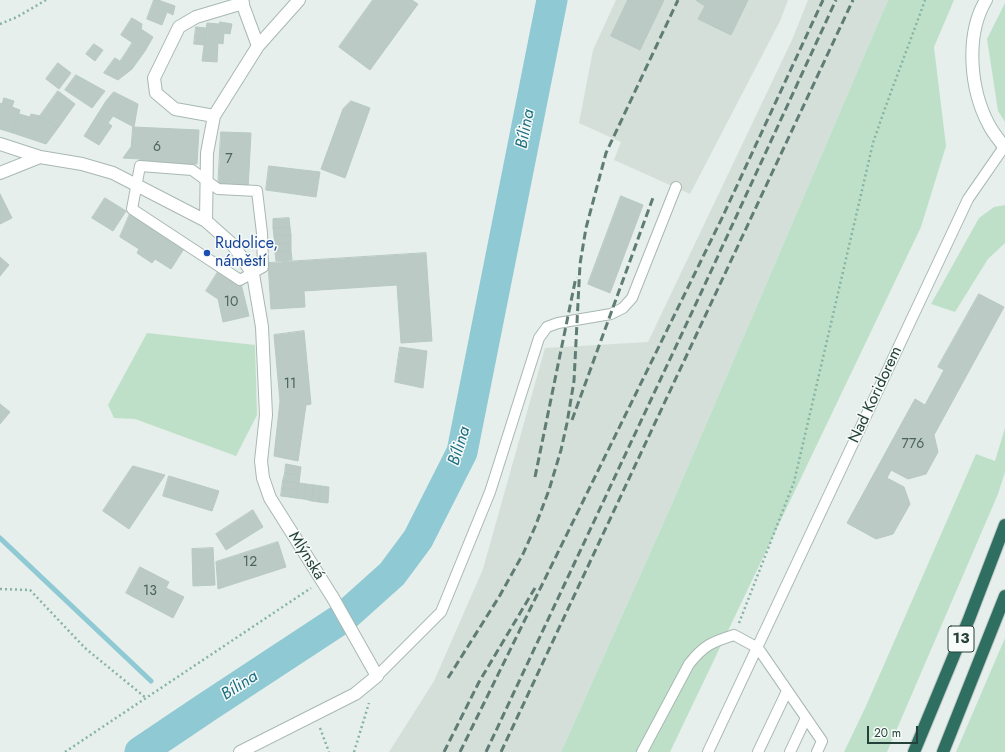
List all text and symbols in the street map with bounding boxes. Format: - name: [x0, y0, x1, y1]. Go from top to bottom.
- water label: Bílina: [512, 108, 540, 150]
- house number: 6: [153, 140, 161, 156]
- house number: 7: [225, 152, 233, 168]
- place label: Rudolice, náměstí: [215, 234, 278, 272]
- marker: Rudolice, náměstí: [202, 248, 212, 258]
- house number: 10: [224, 295, 238, 311]
- street label: Nad Koridorem: [845, 343, 907, 447]
- house number: 11: [284, 377, 296, 393]
- water label: Bílina: [444, 424, 476, 468]
- house number: 776: [902, 437, 924, 453]
- street label: Mlýnská: [284, 528, 328, 584]
- house number: 12: [243, 555, 257, 571]
- house number: 13: [143, 584, 157, 600]
- road number: 13: [948, 626, 974, 652]
- water label: Bílina: [218, 667, 262, 705]
- scale bar: [869, 718, 920, 744]
- text: 20 m: [874, 724, 901, 742]

